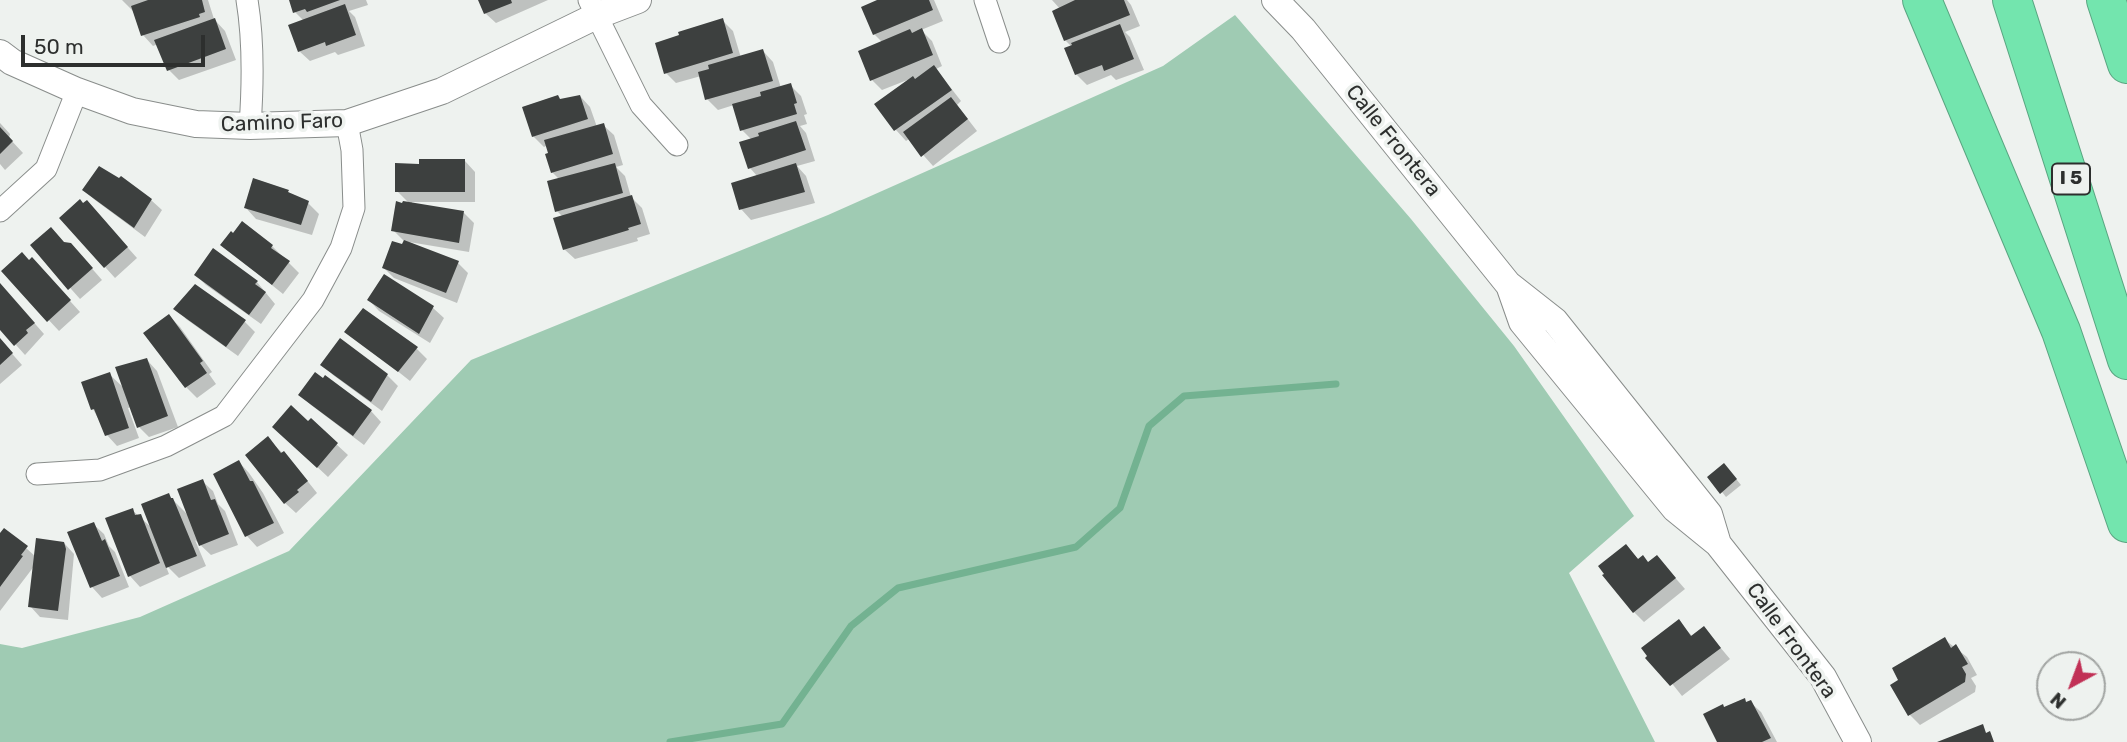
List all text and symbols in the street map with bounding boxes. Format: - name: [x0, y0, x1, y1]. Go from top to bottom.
- scale bar: [24, 21, 208, 65]
- text: 50 m: [34, 34, 84, 59]
- street label: Calle Frontera: [1340, 80, 1446, 202]
- street label: Camino Faro: [220, 108, 344, 138]
- road number: I 5: [2052, 164, 2090, 195]
- street label: Calle Frontera: [1741, 578, 1841, 704]
- north arrow: [2036, 651, 2106, 721]
- text: N: [2046, 688, 2071, 714]

